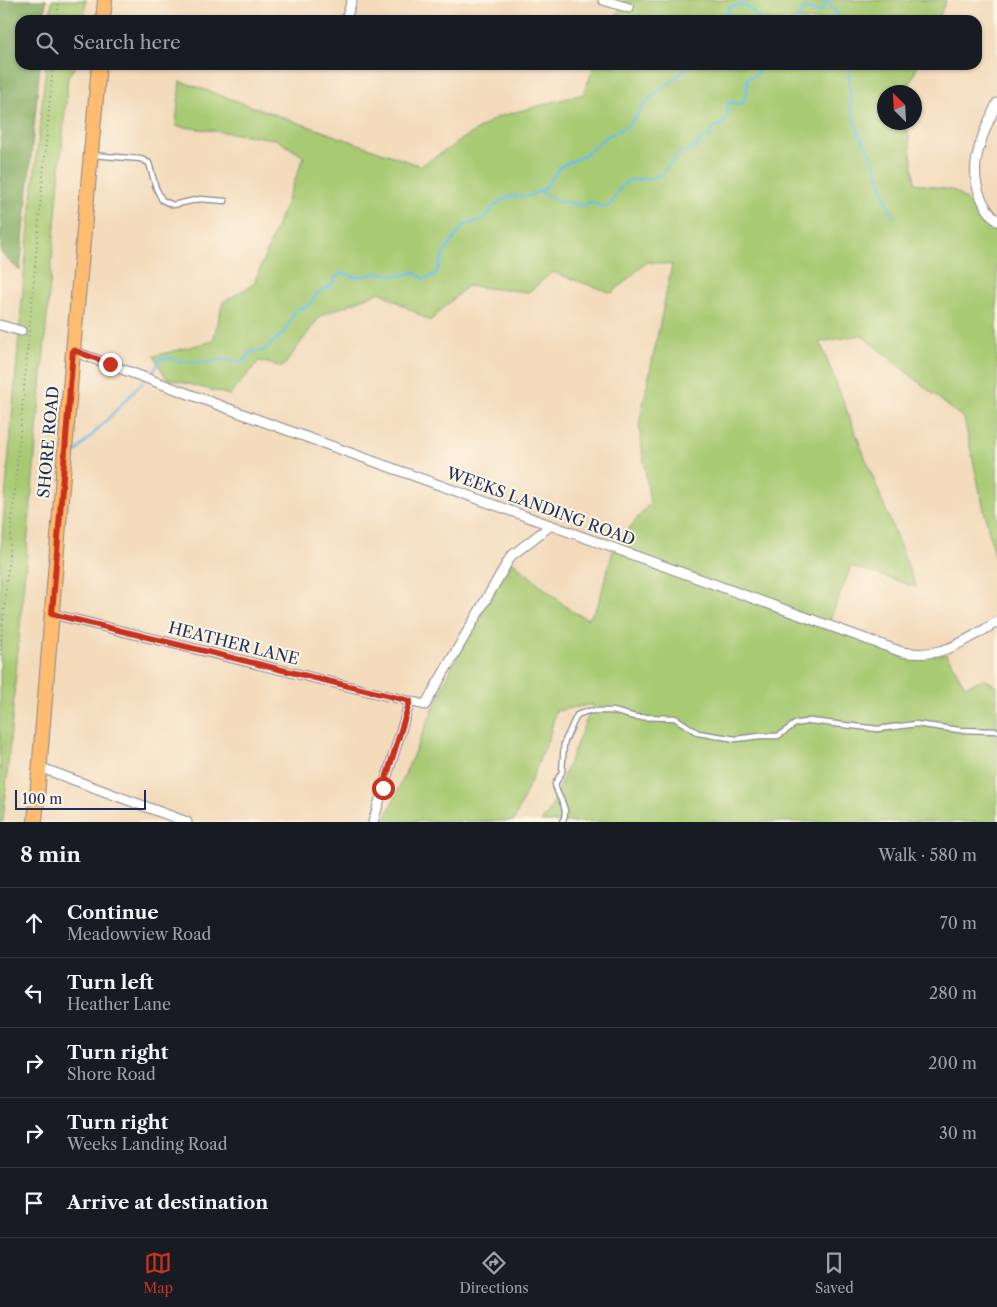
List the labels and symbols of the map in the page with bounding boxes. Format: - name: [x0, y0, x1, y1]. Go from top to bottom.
- north arrow: [877, 85, 922, 130]
- route end: [99, 353, 122, 376]
- street label: SHORE ROAD: [33, 385, 63, 499]
- street label: WEEKS LANDING ROAD: [443, 462, 638, 550]
- street label: HEATHER LANE: [167, 617, 301, 669]
- route start: [372, 777, 395, 800]
- scale bar: [15, 787, 146, 810]

